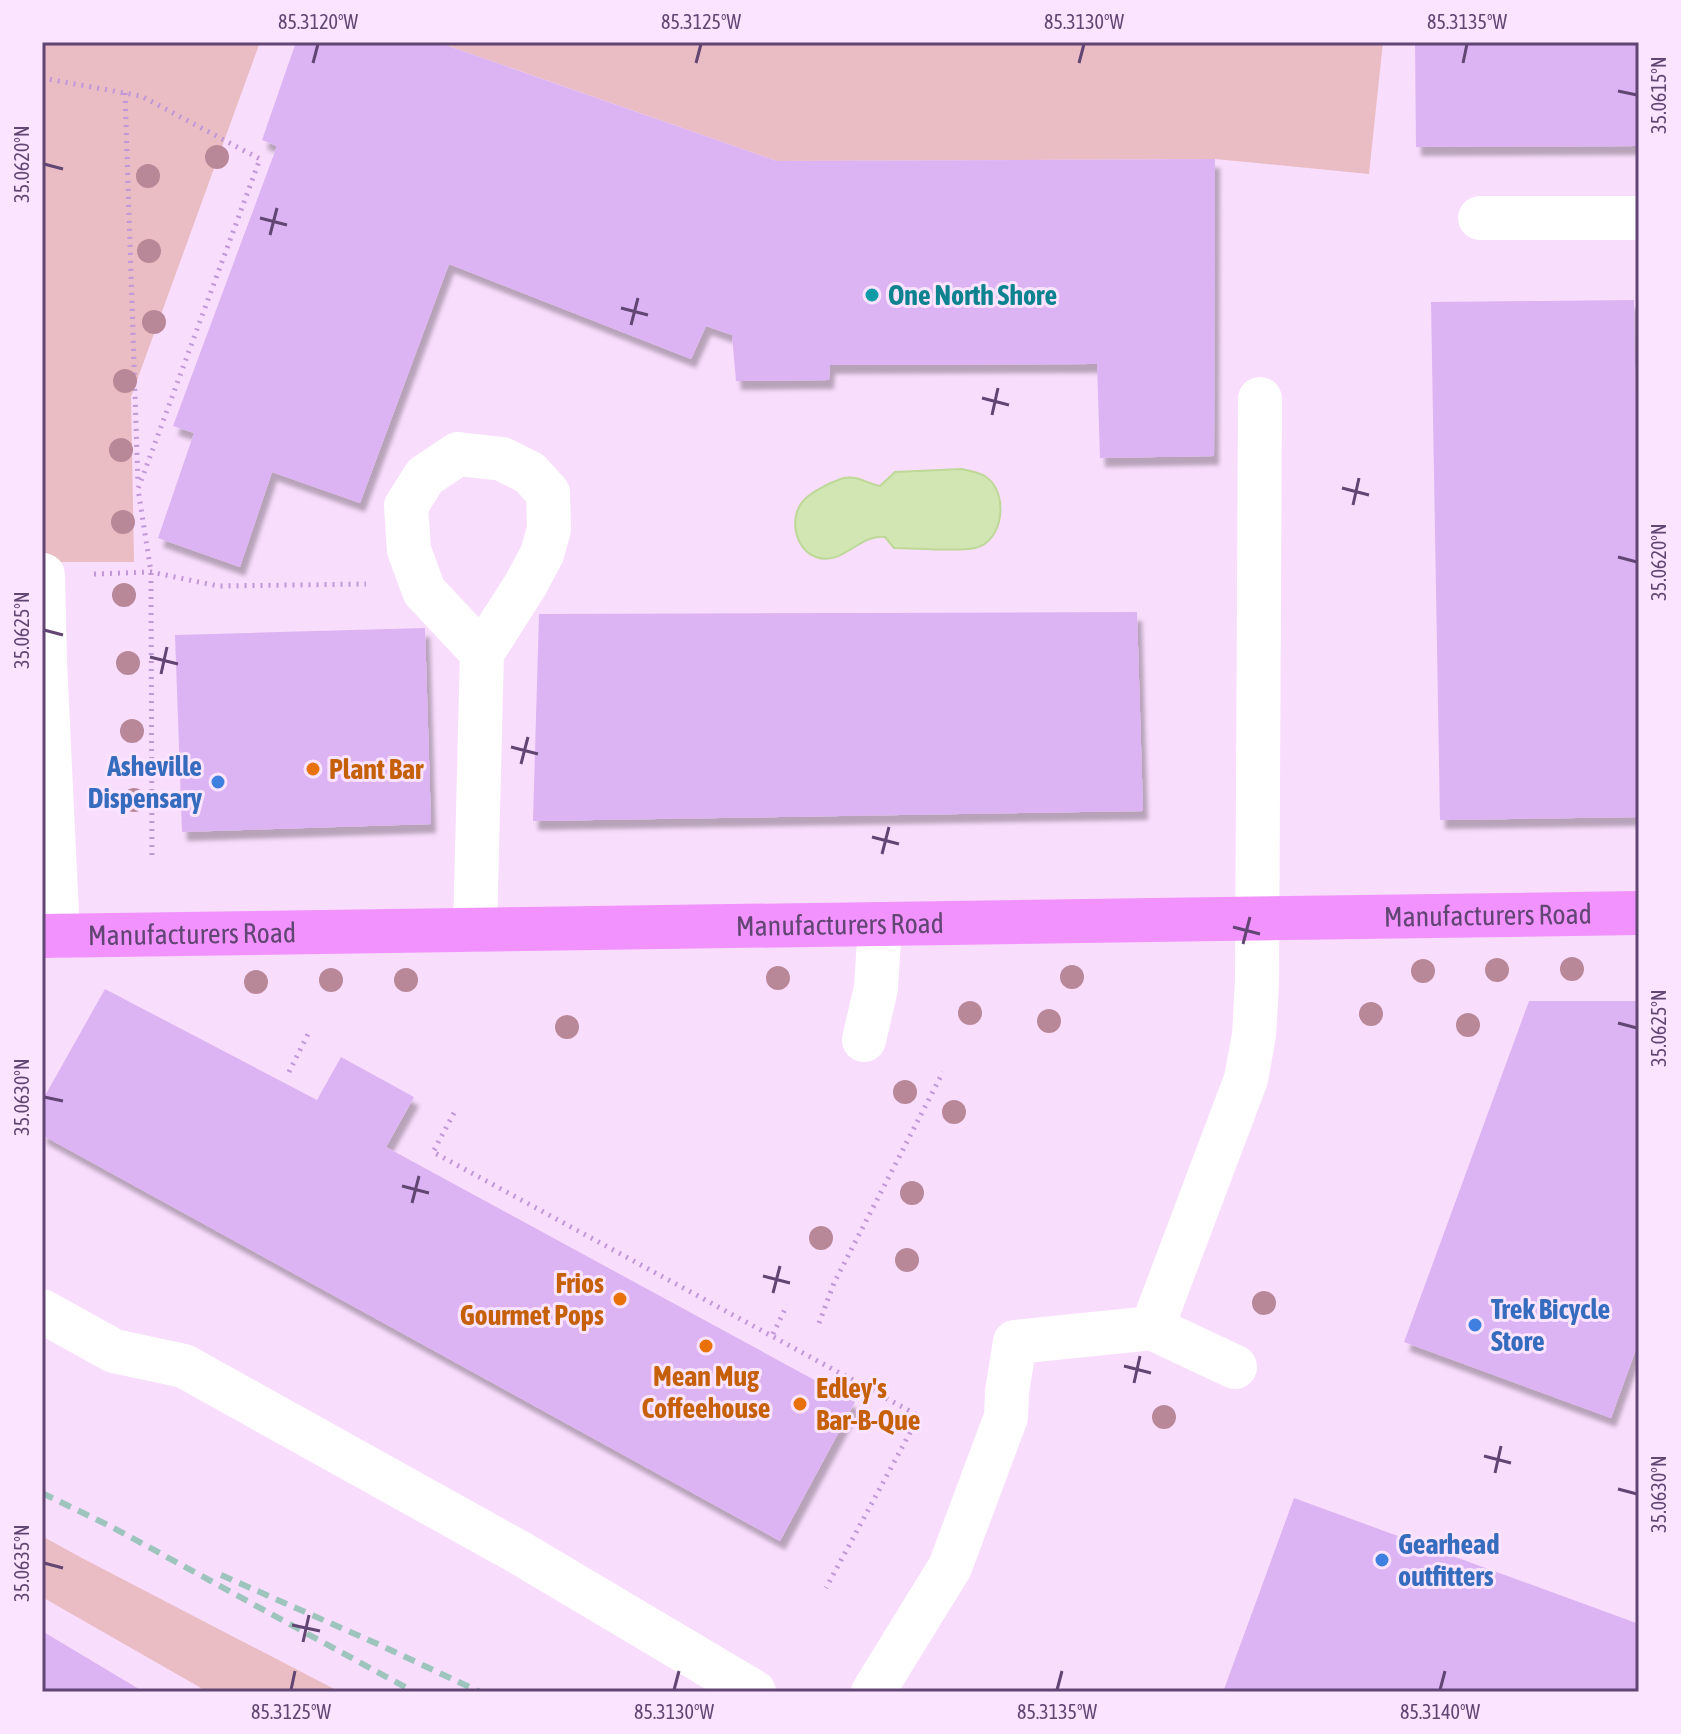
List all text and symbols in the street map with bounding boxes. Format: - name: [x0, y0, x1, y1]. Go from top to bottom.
- text: 85.3120°W: [278, 10, 358, 33]
- text: 85.3125°W: [661, 10, 741, 33]
- text: 85.3130°W: [1044, 10, 1124, 33]
- text: 85.3135°W: [1427, 10, 1507, 33]
- text: 35.0615°N: [1647, 56, 1670, 134]
- text: 35.0620°N: [10, 125, 33, 203]
- place label: One North Shore: [888, 279, 1057, 311]
- marker: One North Shore: [863, 286, 881, 304]
- text: 35.0620°N: [1647, 523, 1670, 601]
- text: 35.0625°N: [10, 591, 33, 669]
- place label: Asheville Dispensary: [88, 750, 202, 814]
- place label: Plant Bar: [329, 753, 424, 785]
- marker: Plant Bar: [304, 760, 322, 778]
- marker: Asheville Dispensary: [209, 773, 227, 791]
- street label: Manufacturers Road: [1384, 898, 1592, 933]
- street label: Manufacturers Road: [736, 907, 944, 942]
- street label: Manufacturers Road: [88, 916, 296, 951]
- text: 35.0625°N: [1647, 989, 1670, 1067]
- text: 35.0630°N: [10, 1058, 33, 1136]
- place label: Frios Gourmet Pops: [460, 1267, 604, 1331]
- marker: Frios Gourmet Pops: [611, 1290, 629, 1308]
- place label: Trek Bicycle Store: [1491, 1293, 1610, 1357]
- marker: Trek Bicycle Store: [1466, 1316, 1484, 1334]
- marker: Mean Mug Coffeehouse: [697, 1337, 715, 1355]
- place label: Mean Mug Coffeehouse: [641, 1360, 771, 1424]
- place label: Edley's Bar-B-Que: [816, 1372, 920, 1436]
- marker: Edley's Bar-B-Que: [791, 1395, 809, 1413]
- text: 35.0630°N: [1647, 1455, 1670, 1533]
- text: 35.0635°N: [10, 1524, 33, 1602]
- place label: Gearhead outfitters: [1398, 1528, 1499, 1592]
- marker: Gearhead outfitters: [1373, 1551, 1391, 1569]
- text: 85.3125°W: [251, 1700, 331, 1723]
- text: 85.3130°W: [634, 1700, 714, 1723]
- text: 85.3135°W: [1017, 1700, 1097, 1723]
- text: 85.3140°W: [1400, 1700, 1480, 1723]

